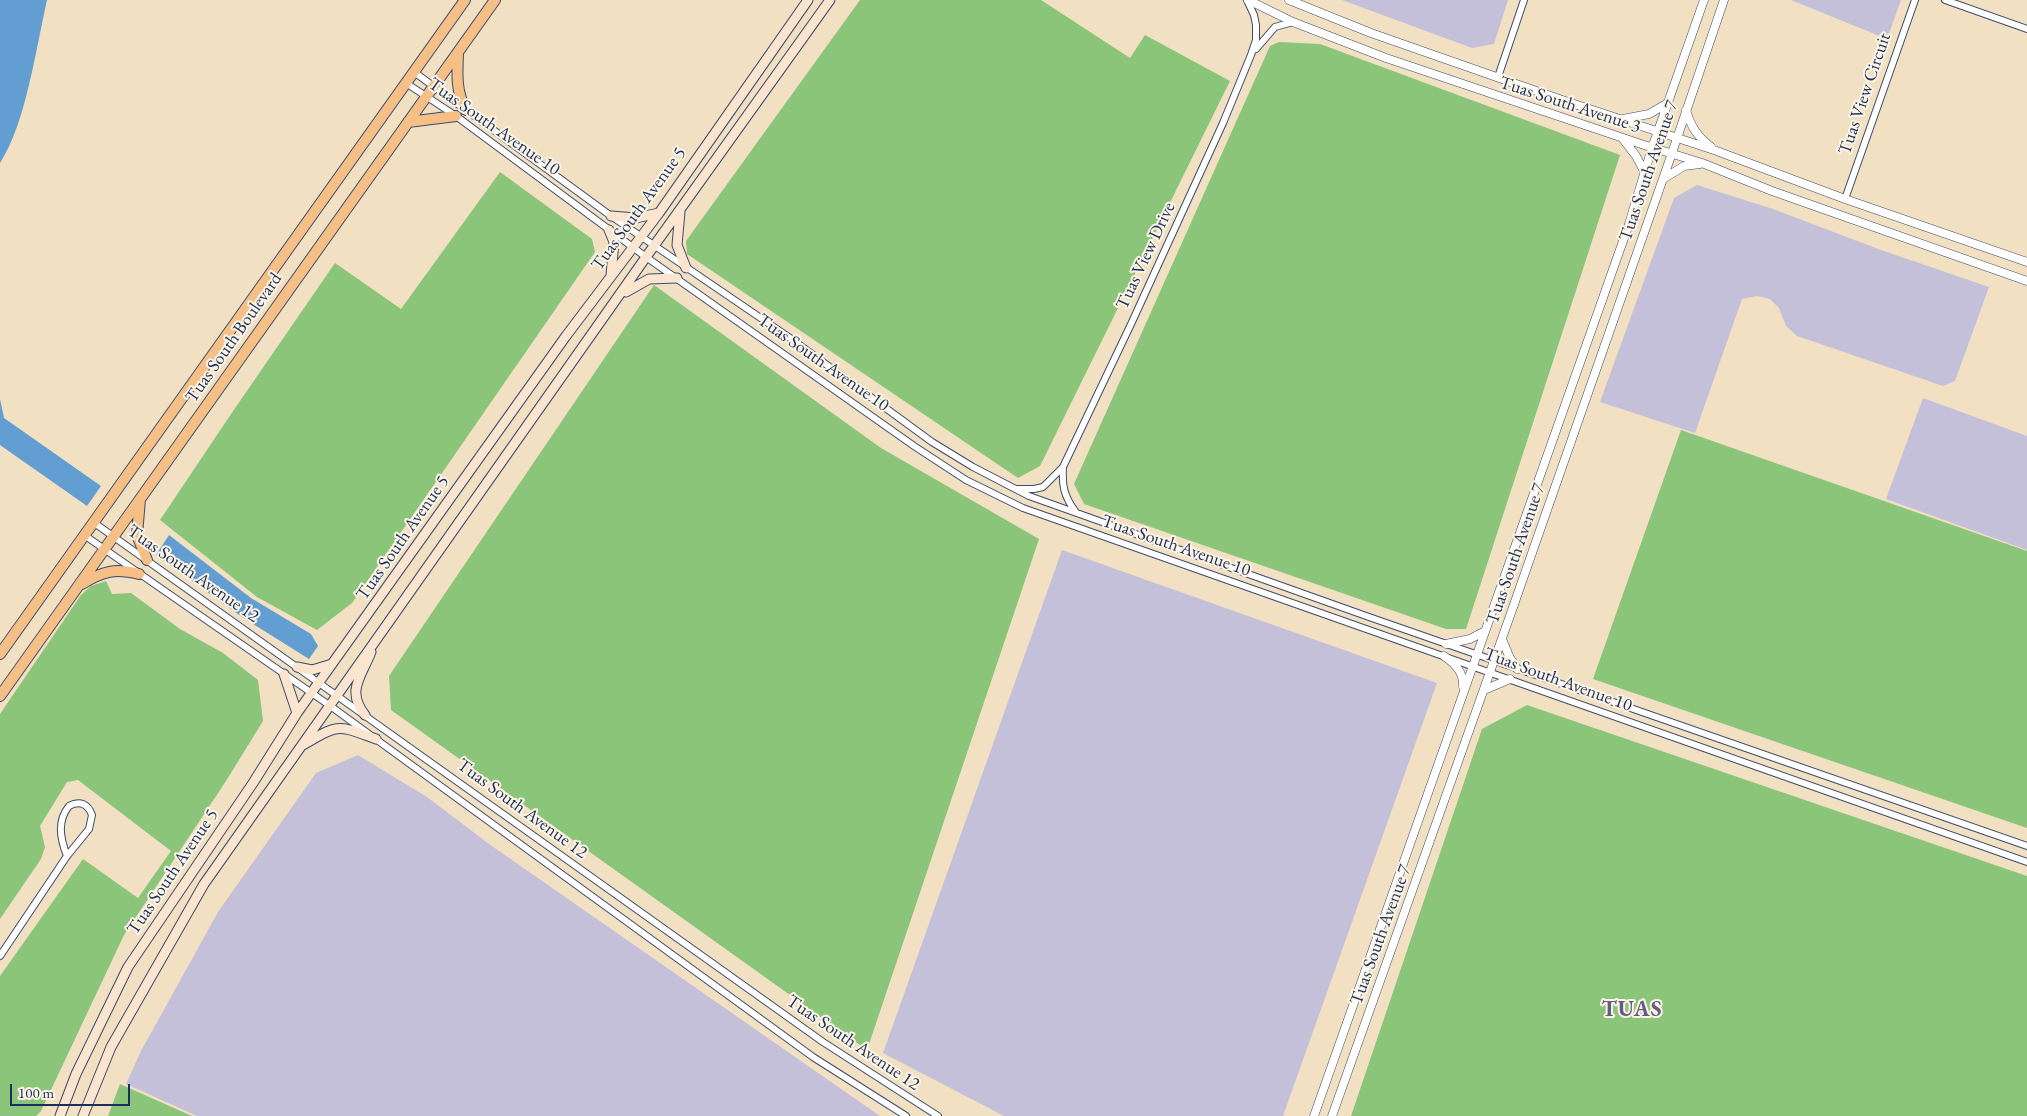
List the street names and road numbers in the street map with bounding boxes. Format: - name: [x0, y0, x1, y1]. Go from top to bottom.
- street label: Tuas View Circuit: [1834, 30, 1896, 158]
- street label: Tuas South Avenue 3: [1497, 72, 1643, 138]
- street label: Tuas South Avenue 10: [424, 73, 564, 181]
- street label: Tuas South Avenue 7: [1615, 98, 1683, 244]
- street label: Tuas South Avenue 5: [587, 143, 691, 275]
- street label: Tuas View Drive: [1112, 199, 1180, 313]
- street label: Tuas South Boulevard: [181, 269, 287, 407]
- street label: Tuas South Avenue 10: [753, 309, 893, 417]
- street label: Tuas South Avenue 5: [352, 471, 454, 605]
- street label: Tuas South Avenue 7: [1482, 481, 1550, 627]
- street label: Tuas South Avenue 10: [1099, 510, 1253, 582]
- street label: Tuas South Avenue 12: [123, 520, 263, 628]
- street label: Tuas South Avenue 10: [1481, 643, 1635, 717]
- street label: Tuas South Avenue 12: [453, 754, 591, 864]
- street label: Tuas South Avenue 5: [123, 805, 223, 939]
- street label: Tuas South Avenue 7: [1346, 862, 1416, 1008]
- street label: Tuas South Avenue 12: [782, 990, 924, 1096]

